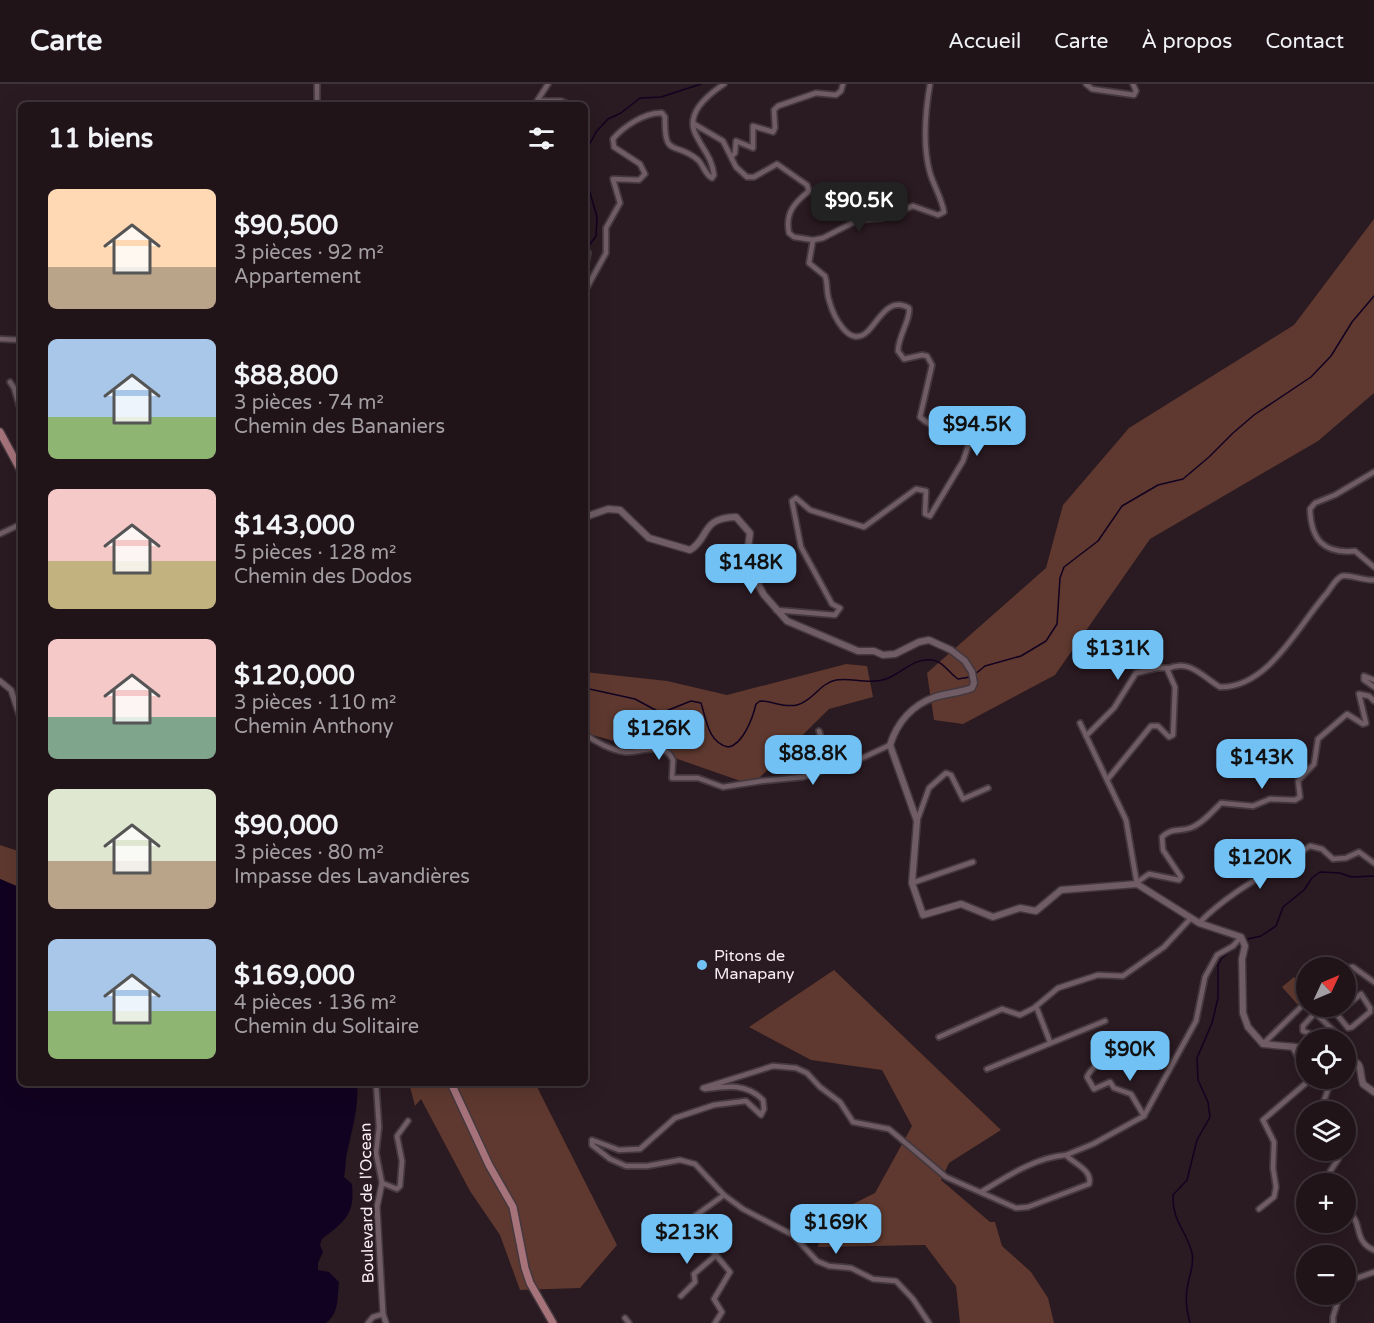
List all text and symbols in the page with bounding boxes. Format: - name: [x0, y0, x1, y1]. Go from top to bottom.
- text: Carte: [30, 24, 102, 58]
- text: Accueil: [948, 29, 1021, 54]
- text: Carte: [1054, 29, 1108, 54]
- text: À propos: [1141, 29, 1232, 54]
- text: Contact: [1265, 29, 1344, 54]
- icon: filters: [525, 122, 558, 155]
- text: 11 biens: [48, 123, 153, 154]
- pin: $90.5K: [810, 182, 908, 233]
- text: $90.5K: [825, 189, 893, 213]
- text: $90,500: [234, 210, 338, 241]
- icon: home: [96, 213, 168, 285]
- text: 3 pièces · 92 m²: [234, 241, 384, 265]
- text: Appartement: [234, 265, 361, 289]
- text: $88,800: [234, 360, 338, 391]
- icon: home: [96, 363, 168, 435]
- text: 3 pièces · 74 m²: [234, 391, 384, 415]
- pin: $94.5K: [928, 406, 1026, 457]
- text: $94.5K: [943, 413, 1011, 437]
- text: Chemin des Bananiers: [234, 415, 445, 439]
- text: $143,000: [234, 510, 355, 541]
- icon: home: [96, 513, 168, 585]
- text: 5 pièces · 128 m²: [234, 541, 396, 565]
- pin: $148K: [709, 544, 793, 595]
- text: $148K: [719, 551, 783, 575]
- text: Chemin des Dodos: [234, 565, 412, 589]
- pin: $131K: [1076, 630, 1160, 681]
- text: $131K: [1086, 637, 1150, 661]
- text: $120,000: [234, 660, 355, 691]
- icon: home: [96, 663, 168, 735]
- text: 3 pièces · 110 m²: [234, 691, 396, 715]
- pin: $126K: [617, 710, 701, 761]
- text: Chemin Anthony: [234, 715, 394, 739]
- text: $126K: [627, 717, 691, 741]
- pin: $88.8K: [764, 735, 862, 786]
- pin: $143K: [1220, 739, 1304, 790]
- text: $88.8K: [779, 742, 847, 766]
- text: $143K: [1230, 746, 1294, 770]
- text: $90,000: [234, 810, 338, 841]
- icon: home: [96, 813, 168, 885]
- pin: $120K: [1218, 839, 1302, 890]
- text: 3 pièces · 80 m²: [234, 841, 384, 865]
- text: $120K: [1228, 846, 1292, 870]
- text: Impasse des Lavandières: [234, 865, 470, 889]
- place label: Pitons de Manapany: [714, 946, 795, 984]
- north arrow: [1296, 957, 1356, 1017]
- map controls: [1296, 957, 1356, 1305]
- marker: Pitons de Manapany: [695, 958, 709, 972]
- text: $169,000: [234, 960, 355, 991]
- icon: home: [96, 963, 168, 1035]
- text: 4 pièces · 136 m²: [234, 991, 396, 1015]
- text: Chemin du Solitaire: [234, 1015, 419, 1039]
- button: locate: [1296, 1029, 1356, 1089]
- pin: $90K: [1094, 1031, 1166, 1082]
- text: $90K: [1105, 1038, 1155, 1062]
- button: layers: [1296, 1101, 1356, 1161]
- street label: Boulevard de l'Ocean: [356, 1122, 378, 1284]
- button: +: [1296, 1173, 1356, 1233]
- pin: $169K: [794, 1204, 878, 1255]
- text: $169K: [804, 1211, 868, 1235]
- pin: $213K: [645, 1214, 729, 1265]
- text: $213K: [655, 1221, 719, 1245]
- button: −: [1296, 1245, 1356, 1305]

